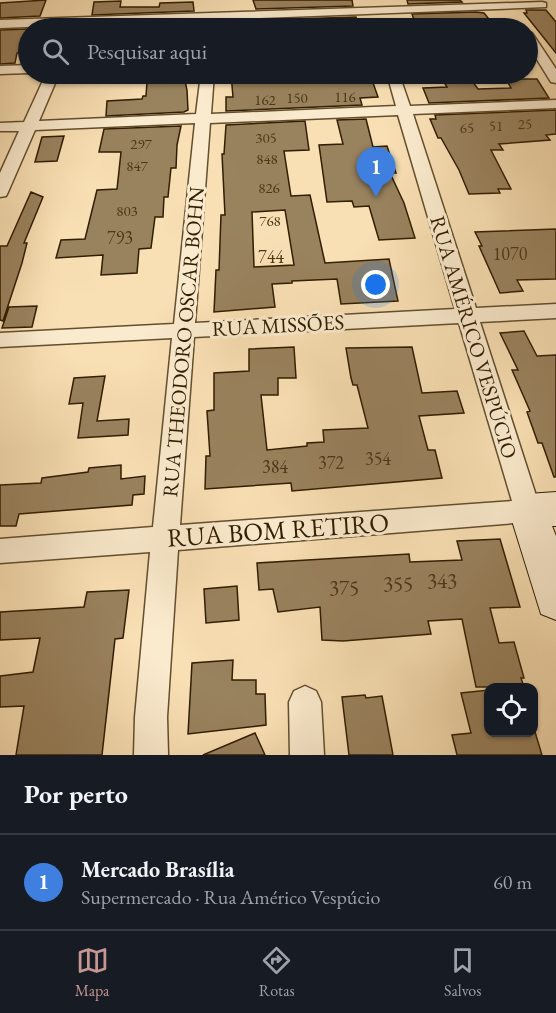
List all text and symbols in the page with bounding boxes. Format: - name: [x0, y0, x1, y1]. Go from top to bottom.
- search box: [18, 18, 538, 84]
- icon: search: [39, 35, 72, 68]
- text: Pesquisar aqui: [87, 37, 207, 66]
- house number: 116: [334, 87, 356, 106]
- house number: 150: [286, 88, 308, 107]
- house number: 162: [254, 90, 277, 109]
- house number: 25: [518, 114, 532, 133]
- house number: 51: [489, 116, 503, 135]
- house number: 65: [460, 118, 474, 137]
- house number: 305: [255, 128, 277, 147]
- house number: 297: [130, 134, 153, 153]
- pin: 1: [356, 148, 395, 197]
- house number: 848: [256, 149, 278, 168]
- house number: 847: [126, 156, 149, 175]
- house number: 826: [258, 178, 280, 197]
- street label: RUA THEODORO OSCAR BOHN: [156, 185, 210, 498]
- house number: 803: [116, 201, 138, 220]
- house number: 768: [259, 211, 281, 230]
- street label: RUA AMÉRICO VESPÚCIO: [424, 212, 524, 462]
- house number: 793: [107, 226, 133, 249]
- house number: 1070: [493, 242, 528, 265]
- house number: 744: [258, 245, 284, 268]
- your location: [361, 270, 390, 299]
- street label: RUA MISSÕES: [211, 308, 345, 342]
- house number: 354: [365, 447, 391, 470]
- house number: 372: [318, 451, 344, 474]
- house number: 384: [262, 455, 288, 478]
- street label: RUA BOM RETIRO: [166, 505, 390, 555]
- house number: 343: [427, 567, 457, 594]
- house number: 355: [383, 570, 413, 597]
- house number: 375: [329, 574, 359, 601]
- map controls: [484, 683, 538, 737]
- button: locate: [484, 683, 538, 737]
- text: Por perto: [24, 777, 128, 811]
- text: Mercado Brasília: [81, 855, 235, 884]
- text: 1: [38, 869, 49, 895]
- text: 60 m: [493, 869, 532, 895]
- text: Supermercado · Rua Américo Vespúcio: [81, 884, 380, 910]
- tab: Mapa: [75, 944, 110, 1001]
- tab: Rotas: [259, 944, 295, 1001]
- tab: Salvos: [444, 944, 481, 1001]

